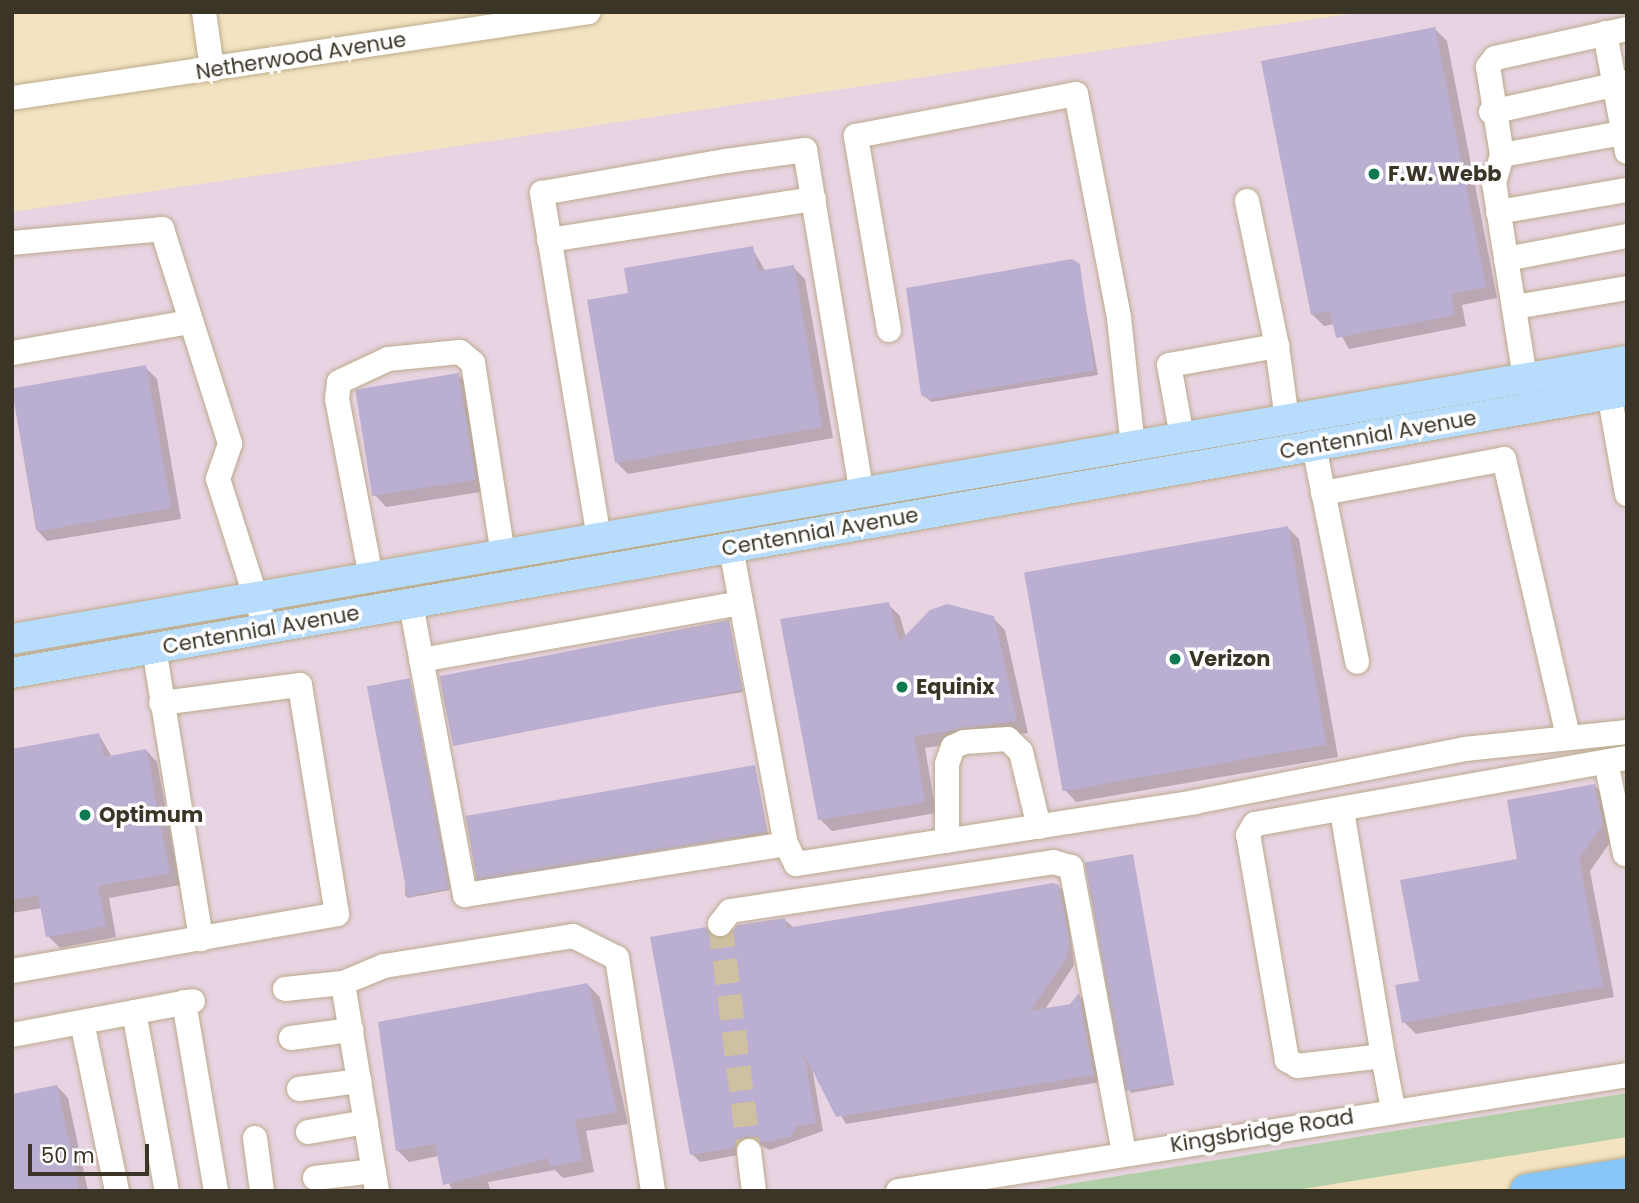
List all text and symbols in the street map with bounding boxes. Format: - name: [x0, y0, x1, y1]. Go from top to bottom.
- street label: Netherwood Avenue: [194, 27, 408, 85]
- place label: F.W. Webb: [1388, 161, 1501, 187]
- marker: F.W. Webb: [1366, 166, 1382, 182]
- street label: Centennial Avenue: [1278, 405, 1478, 465]
- street label: Centennial Avenue: [720, 502, 920, 562]
- street label: Centennial Avenue: [161, 600, 361, 660]
- place label: Verizon: [1189, 646, 1270, 672]
- marker: Verizon: [1167, 651, 1183, 667]
- place label: Equinix: [916, 674, 995, 700]
- marker: Equinix: [894, 679, 910, 695]
- place label: Optimum: [99, 802, 203, 828]
- marker: Optimum: [77, 807, 93, 823]
- street label: Kingsbridge Road: [1169, 1104, 1355, 1158]
- scale bar: [32, 1130, 152, 1174]
- text: 50 m: [41, 1141, 95, 1170]

